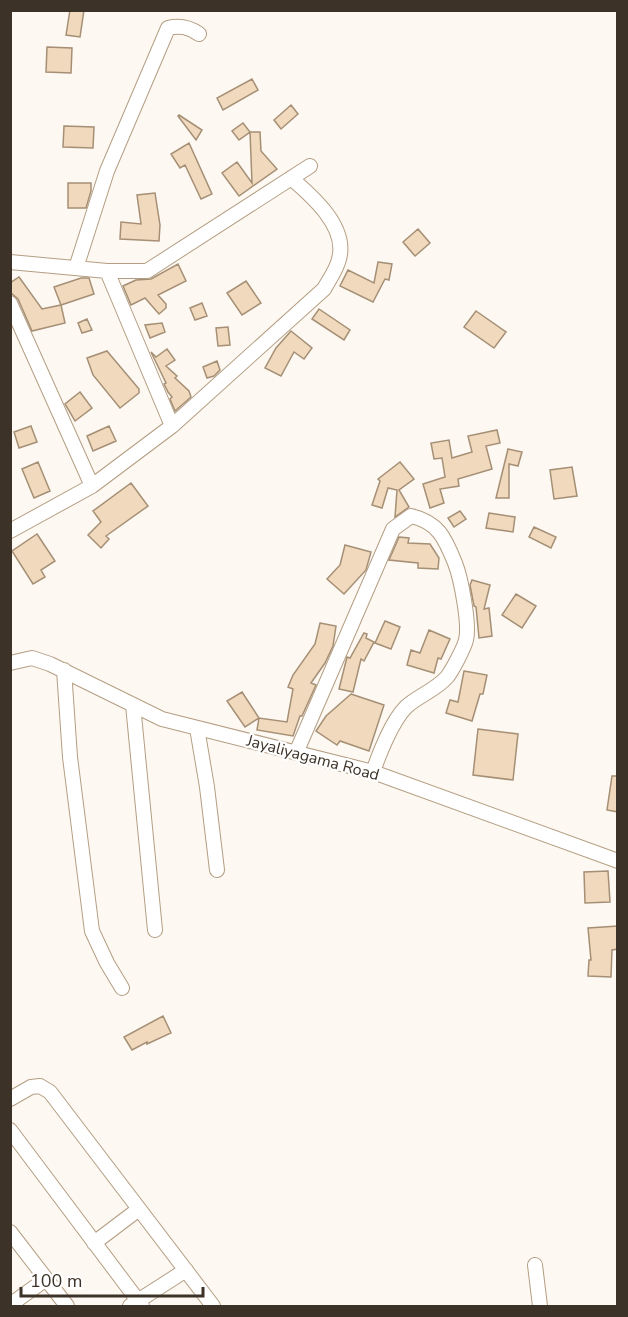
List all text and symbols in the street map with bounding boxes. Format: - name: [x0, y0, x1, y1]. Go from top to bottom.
- street label: Jayaliyagama Road: [243, 729, 382, 786]
- scale bar: [21, 1260, 202, 1298]
- text: 100 m: [30, 1269, 82, 1293]

